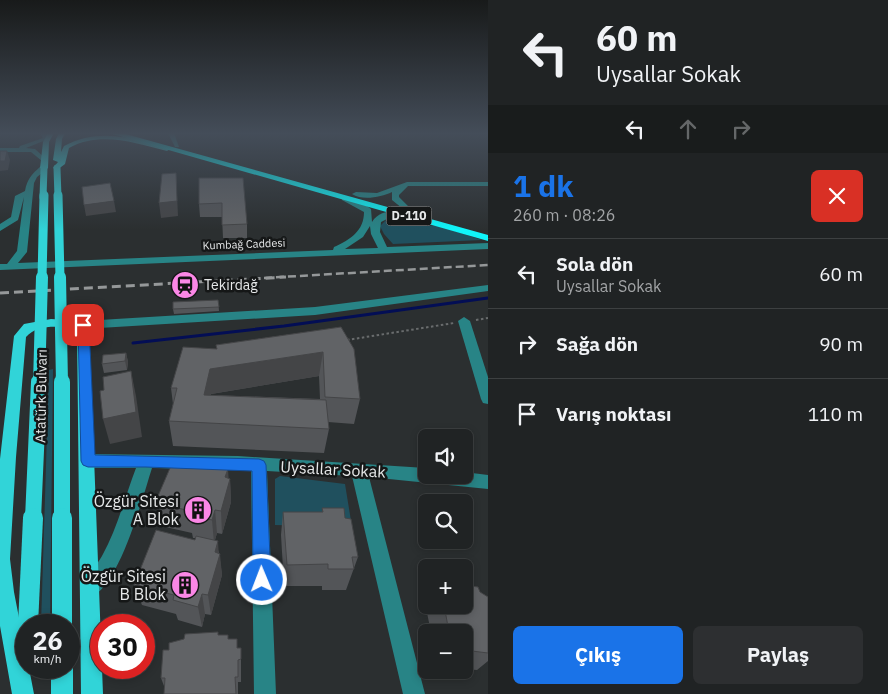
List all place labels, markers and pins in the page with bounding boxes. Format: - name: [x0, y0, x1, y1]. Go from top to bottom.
- station icon: Tekirdağ: [170, 270, 200, 300]
- place label: Tekirdağ: [204, 276, 258, 294]
- pin: [62, 304, 104, 346]
- place label: Özgür Sitesi A Blok: [94, 491, 180, 529]
- building icon: Özgür Sitesi A Blok: [183, 495, 213, 525]
- place label: Özgür Sitesi B Blok: [81, 566, 167, 604]
- building icon: Özgür Sitesi B Blok: [170, 570, 200, 600]

